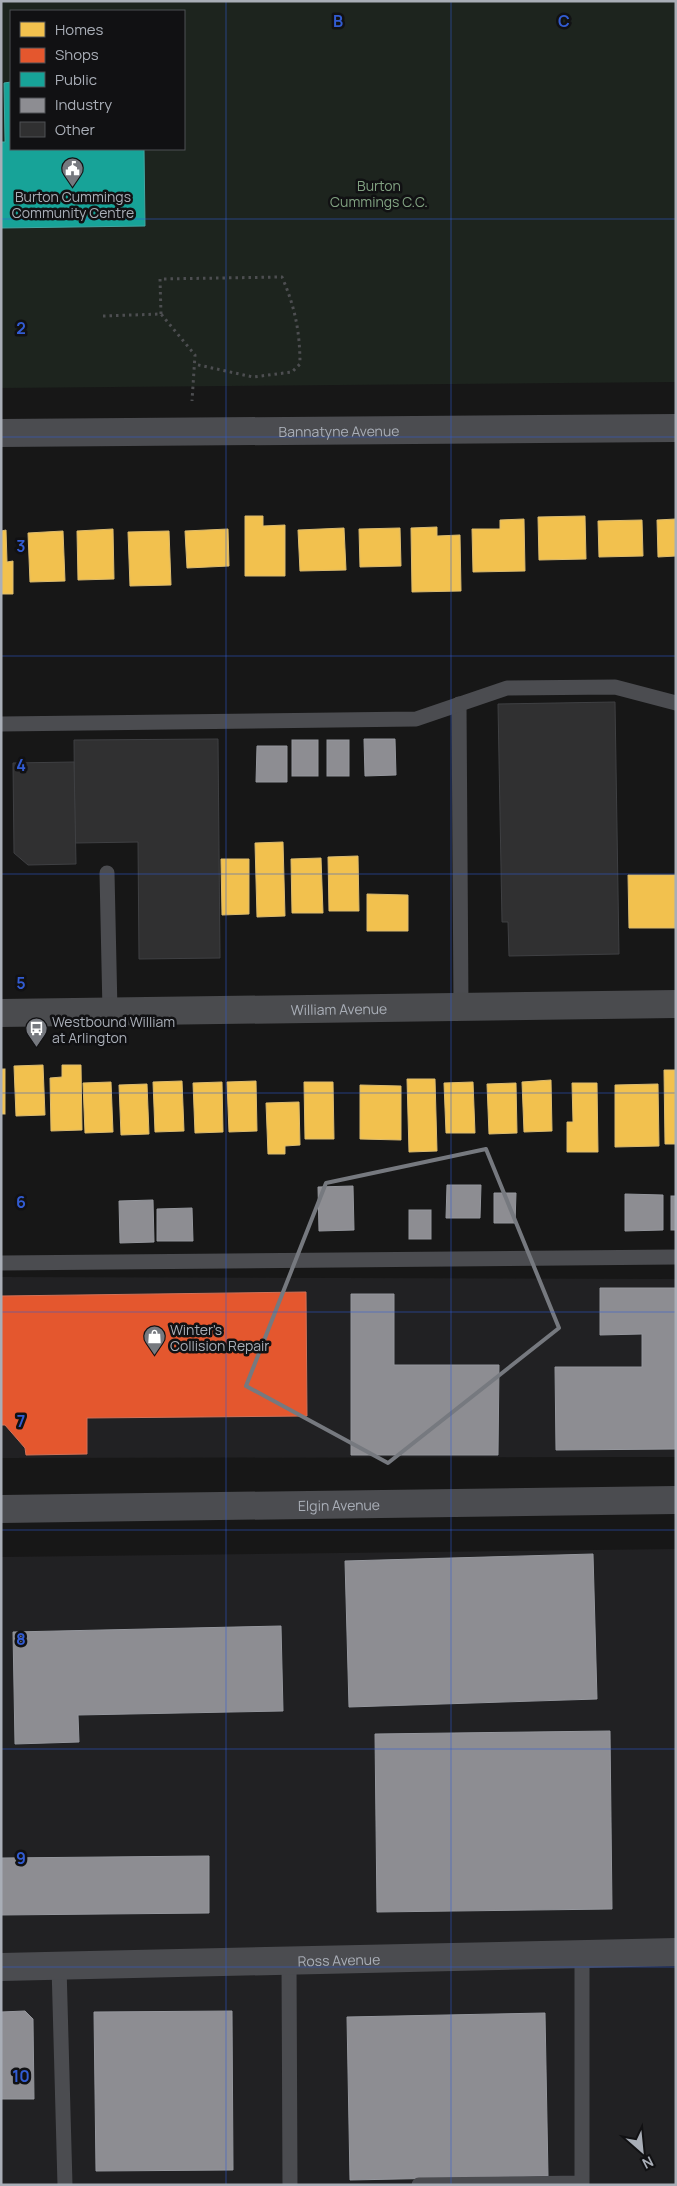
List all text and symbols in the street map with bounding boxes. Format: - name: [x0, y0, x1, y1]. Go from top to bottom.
- legend: [10, 10, 185, 150]
- text: B: [333, 10, 343, 32]
- text: C: [558, 10, 570, 32]
- text: Homes: [55, 19, 104, 40]
- text: Shops: [55, 44, 99, 65]
- text: Public: [55, 69, 97, 90]
- text: Industry: [55, 94, 112, 115]
- text: Other: [55, 119, 96, 140]
- public building icon: Burton Cummings Community Centre: [61, 156, 85, 187]
- park label: Burton Cummings C.C.: [330, 176, 428, 211]
- place label: Burton Cummings Community Centre: [12, 187, 134, 222]
- text: 2: [16, 317, 26, 339]
- street label: Bannatyne Avenue: [278, 421, 399, 440]
- text: 3: [16, 535, 26, 557]
- text: 4: [16, 754, 26, 776]
- text: 5: [16, 972, 26, 994]
- street label: William Avenue: [291, 998, 387, 1019]
- place label: Westbound William at Arlington: [52, 1012, 175, 1047]
- bus stop icon: Westbound William at Arlington: [24, 1017, 48, 1048]
- text: 6: [16, 1191, 26, 1213]
- place label: Winter's Collision Repair: [170, 1320, 269, 1355]
- shop icon: Winter's Collision Repair: [142, 1325, 166, 1356]
- text: 7: [17, 1410, 25, 1432]
- street label: Elgin Avenue: [298, 1494, 380, 1515]
- text: 8: [16, 1628, 26, 1650]
- text: 9: [16, 1847, 26, 1869]
- street label: Ross Avenue: [297, 1949, 380, 1970]
- text: 10: [12, 2065, 30, 2087]
- north arrow: [617, 2126, 667, 2176]
- text: N: [639, 2152, 657, 2174]

